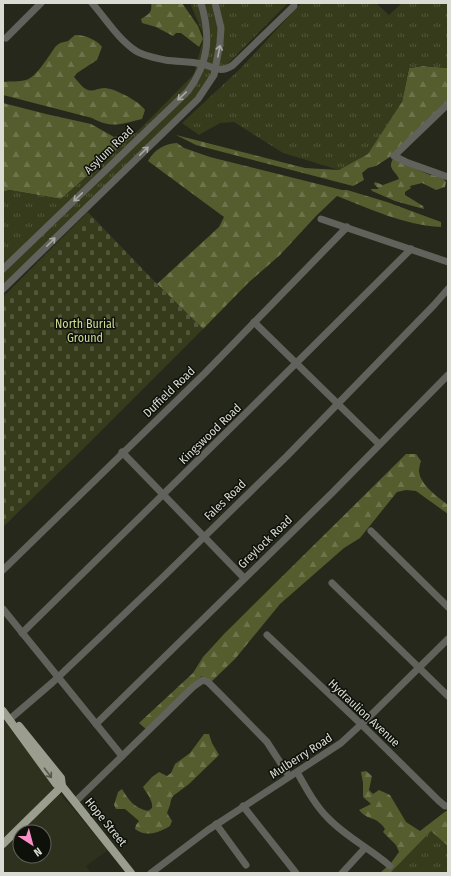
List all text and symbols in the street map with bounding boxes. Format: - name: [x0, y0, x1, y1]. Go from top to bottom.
- one-way arrow: [215, 45, 223, 58]
- one-way arrow: [176, 92, 187, 101]
- street label: Asylum Road: [81, 123, 137, 177]
- one-way arrow: [139, 146, 149, 156]
- one-way arrow: [73, 192, 83, 201]
- one-way arrow: [46, 237, 56, 247]
- park label: North Burial Ground: [55, 317, 115, 345]
- street label: Duffield Road: [140, 364, 198, 420]
- street label: Kingswood Road: [176, 401, 244, 467]
- street label: Fales Road: [201, 477, 249, 523]
- street label: Greylock Road: [235, 513, 295, 571]
- street label: Hydraulion Avenue: [325, 676, 403, 750]
- street label: Mulberry Road: [267, 731, 335, 781]
- one-way arrow: [44, 768, 52, 779]
- street label: Hope Street: [82, 795, 130, 849]
- north arrow: [12, 824, 52, 864]
- text: N: [31, 844, 44, 859]

